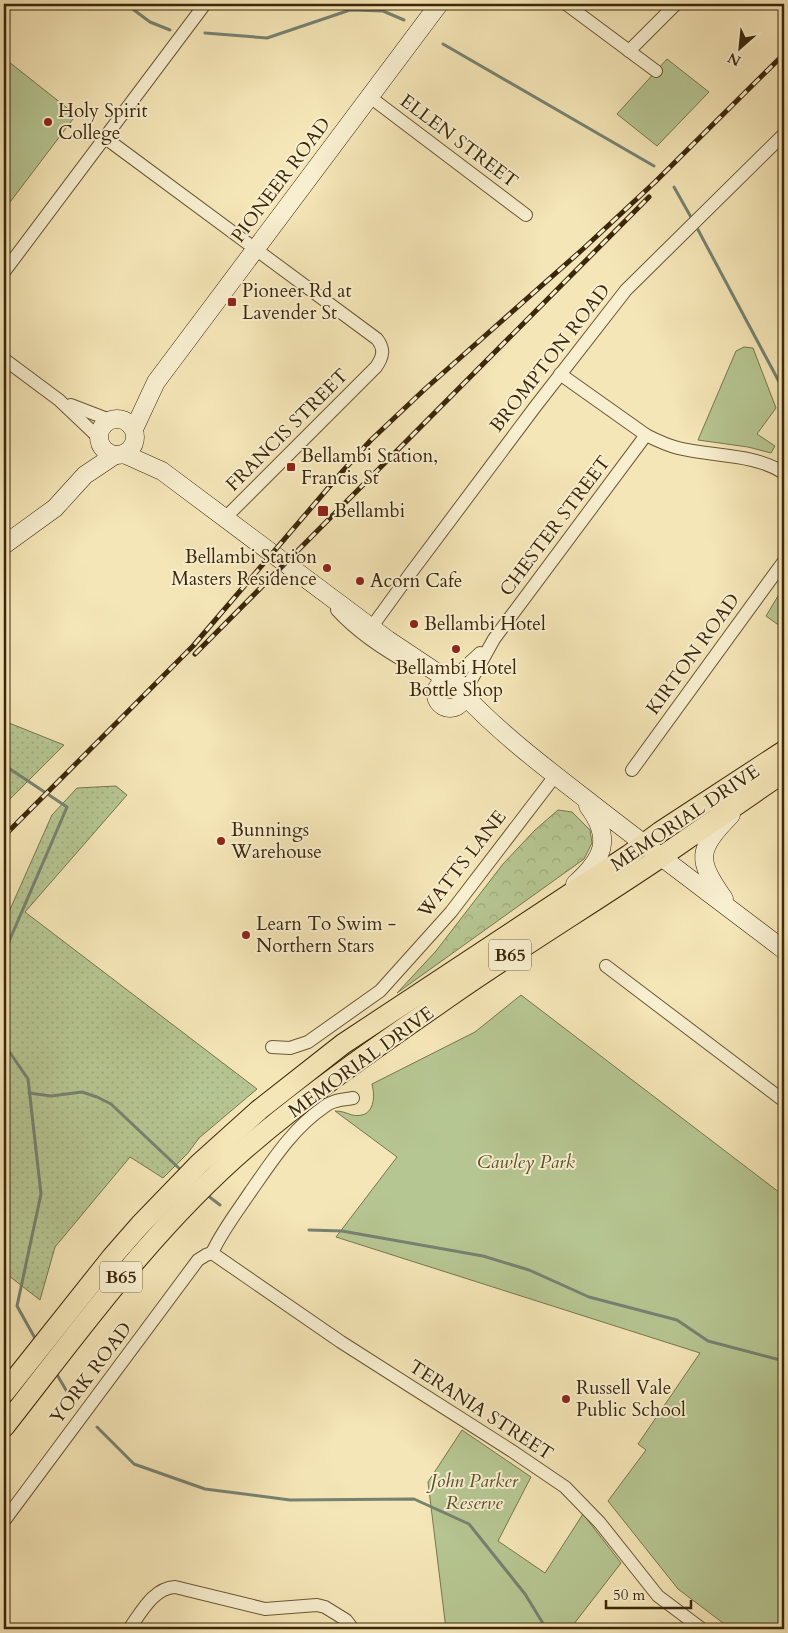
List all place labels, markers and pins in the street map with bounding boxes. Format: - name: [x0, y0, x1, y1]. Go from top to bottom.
- place label: Holy Spirit College: [58, 98, 147, 146]
- marker: Holy Spirit College: [42, 116, 54, 128]
- place label: Pioneer Rd at Lavender St: [242, 278, 352, 326]
- marker: Pioneer Rd at Lavender St: [226, 296, 238, 308]
- place label: Bellambi Station, Francis St: [301, 443, 438, 491]
- marker: Bellambi Station, Francis St: [285, 461, 297, 473]
- place label: Bellambi: [334, 498, 405, 524]
- marker: Bellambi: [316, 504, 330, 518]
- place label: Bellambi Station Masters Residence: [171, 544, 317, 592]
- marker: Bellambi Station Masters Residence: [321, 562, 333, 574]
- place label: Acorn Cafe: [370, 568, 462, 594]
- marker: Acorn Cafe: [354, 575, 366, 587]
- place label: Bellambi Hotel: [424, 611, 546, 637]
- marker: Bellambi Hotel: [408, 618, 420, 630]
- marker: Bellambi Hotel Bottle Shop: [450, 643, 462, 655]
- place label: Bellambi Hotel Bottle Shop: [395, 655, 517, 703]
- place label: Bunnings Warehouse: [230, 817, 322, 865]
- marker: Bunnings Warehouse: [215, 835, 227, 847]
- place label: Learn To Swim - Northern Stars: [256, 911, 396, 959]
- marker: Learn To Swim - Northern Stars: [240, 929, 252, 941]
- place label: Russell Vale Public School: [576, 1375, 686, 1423]
- marker: Russell Vale Public School: [560, 1393, 572, 1405]

